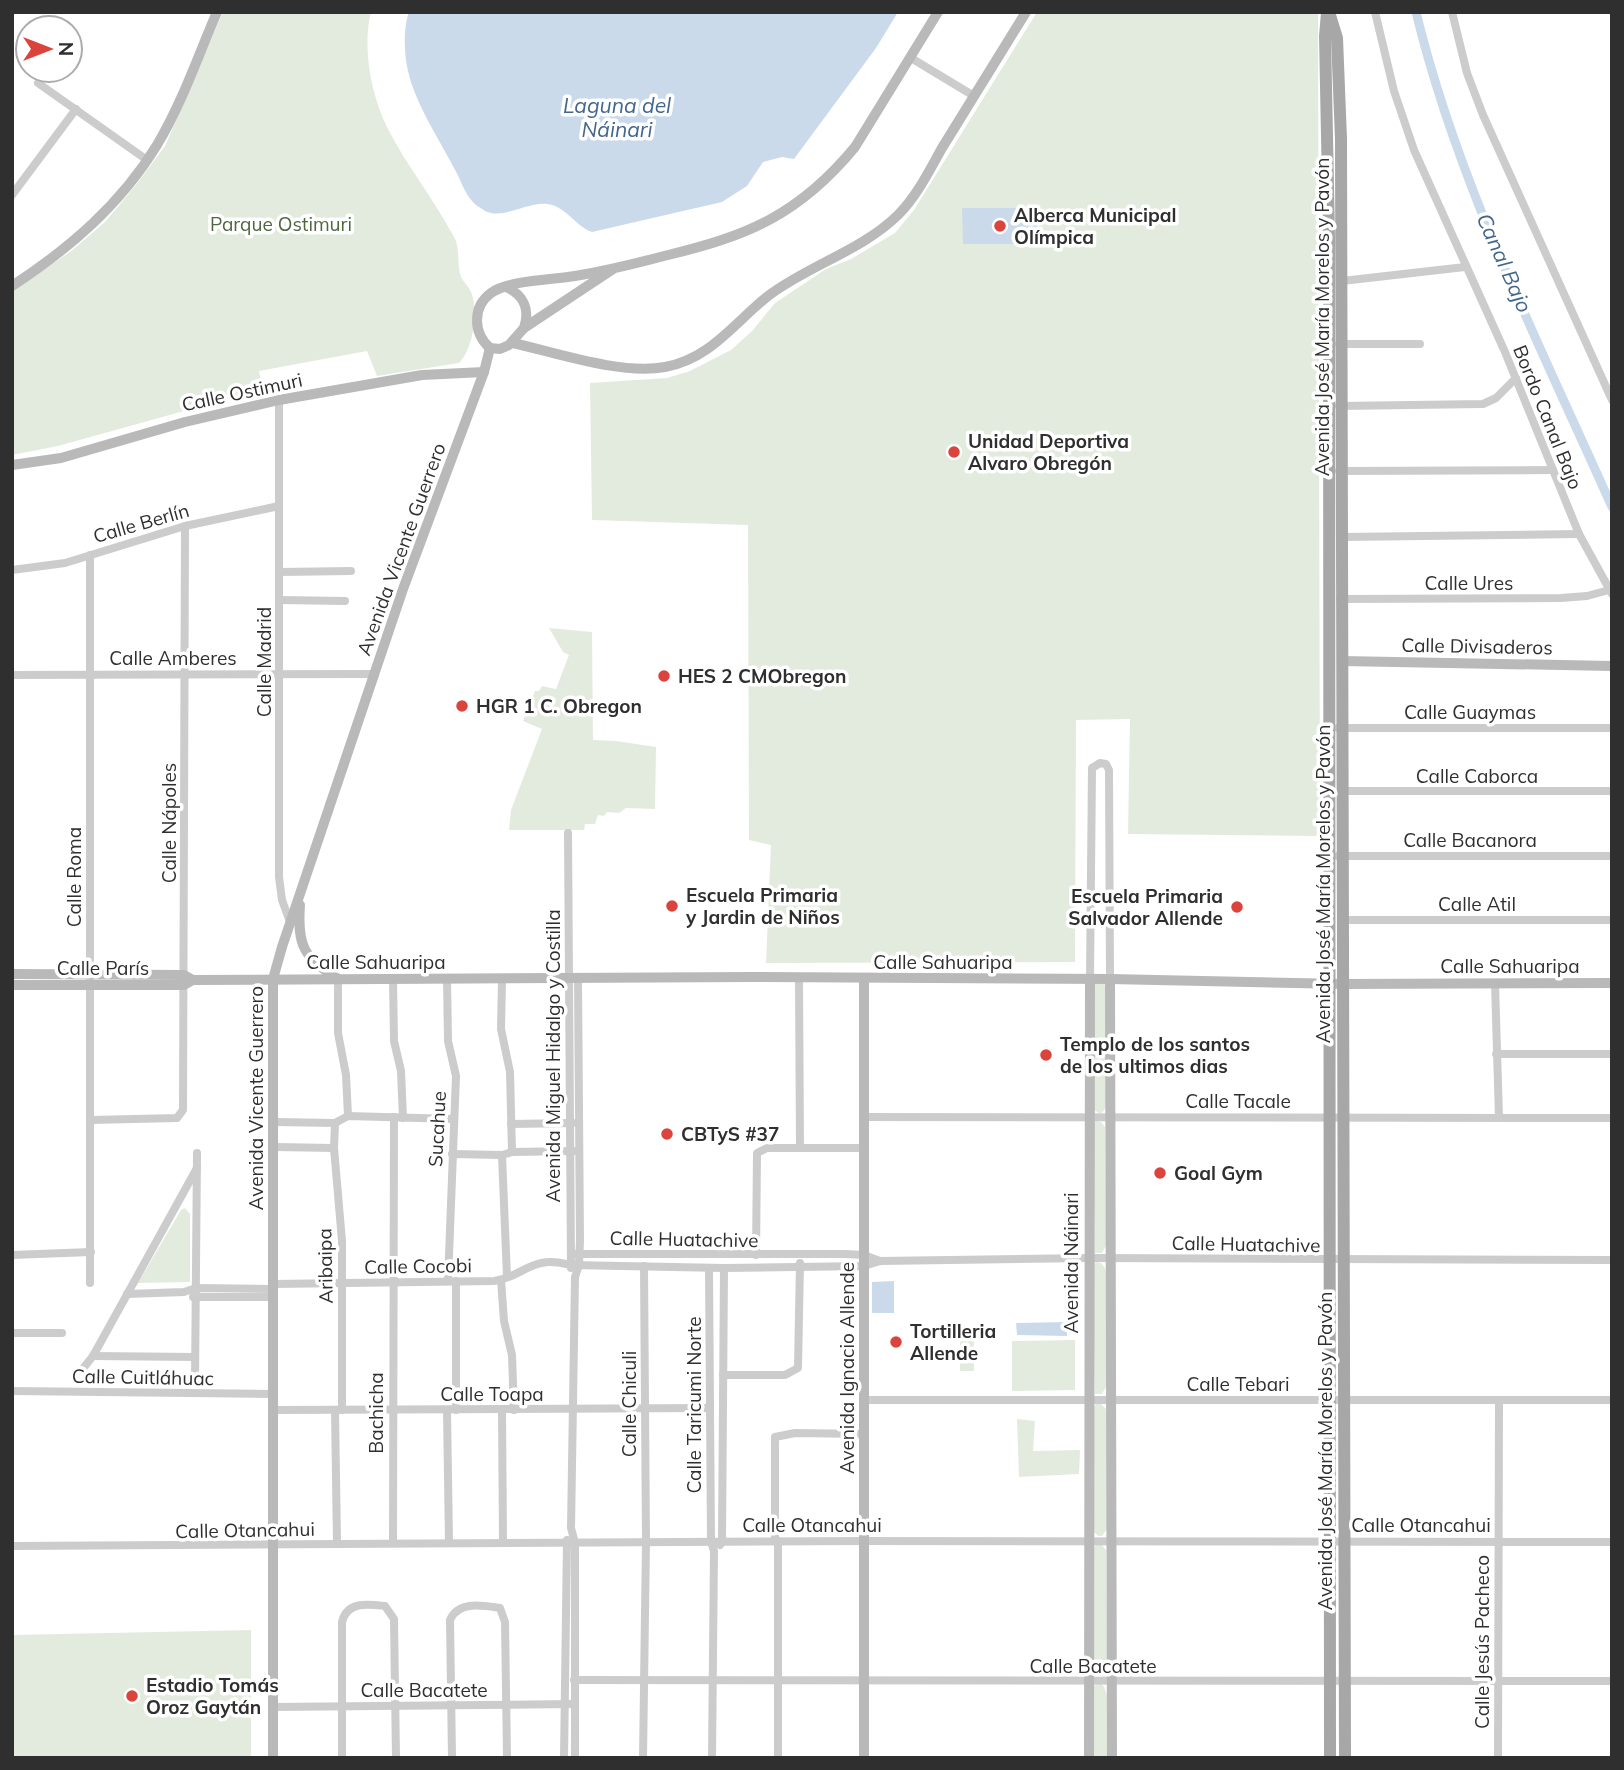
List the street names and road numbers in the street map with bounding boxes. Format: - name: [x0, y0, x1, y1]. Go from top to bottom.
- street label: Avenida José María Morelos y Pavón: [1310, 158, 1334, 476]
- street label: Bordo Canal Bajo: [1508, 341, 1588, 493]
- street label: Calle Ostimuri: [180, 368, 304, 416]
- street label: Avenida Vicente Guerrero: [351, 440, 451, 658]
- street label: Calle Berlín: [90, 498, 192, 548]
- street label: Calle Ures: [1425, 571, 1513, 595]
- street label: Calle Madrid: [252, 607, 276, 717]
- street label: Calle Divisaderos: [1401, 633, 1553, 659]
- street label: Calle Amberes: [109, 646, 237, 670]
- street label: Calle Guaymas: [1404, 700, 1536, 724]
- street label: Avenida José María Morelos y Pavón: [1311, 725, 1335, 1043]
- street label: Calle Nápoles: [157, 763, 181, 883]
- street label: Calle Caborca: [1416, 764, 1538, 788]
- street label: Calle Roma: [62, 827, 86, 927]
- street label: Calle Bacanora: [1403, 828, 1537, 852]
- street label: Calle Atil: [1438, 892, 1516, 916]
- street label: Avenida Miguel Hidalgo y Costilla: [541, 909, 565, 1203]
- street label: Calle Sahuaripa: [306, 950, 446, 974]
- street label: Calle Sahuaripa: [873, 950, 1013, 974]
- street label: Calle Sahuaripa: [1440, 954, 1580, 978]
- street label: Calle París: [57, 956, 149, 980]
- street label: Avenida Vicente Guerrero: [244, 986, 268, 1210]
- street label: Calle Tacale: [1185, 1089, 1291, 1113]
- street label: Sucahue: [423, 1090, 451, 1168]
- street label: Avenida Náinari: [1059, 1192, 1083, 1334]
- street label: Calle Huatachive: [609, 1226, 759, 1252]
- street label: Aribaipa: [312, 1228, 338, 1304]
- street label: Calle Huatachive: [1171, 1231, 1321, 1257]
- street label: Calle Cocobi: [364, 1253, 472, 1279]
- street label: Avenida Ignacio Allende: [835, 1262, 859, 1474]
- street label: Avenida José María Morelos y Pavón: [1313, 1292, 1337, 1610]
- street label: Calle Taricumi Norte: [682, 1316, 706, 1494]
- street label: Calle Chiculi: [617, 1351, 641, 1457]
- street label: Calle Cuitláhuac: [72, 1364, 214, 1390]
- street label: Bachicha: [364, 1372, 388, 1454]
- street label: Calle Tebari: [1186, 1372, 1290, 1396]
- street label: Calle Toapa: [440, 1382, 544, 1406]
- street label: Calle Otancahui: [742, 1513, 882, 1537]
- street label: Calle Otancahui: [1351, 1513, 1491, 1537]
- street label: Calle Otancahui: [175, 1517, 315, 1543]
- street label: Calle Jesús Pacheco: [1470, 1555, 1494, 1729]
- street label: Calle Bacatete: [1029, 1654, 1157, 1678]
- street label: Calle Bacatete: [360, 1678, 488, 1702]

